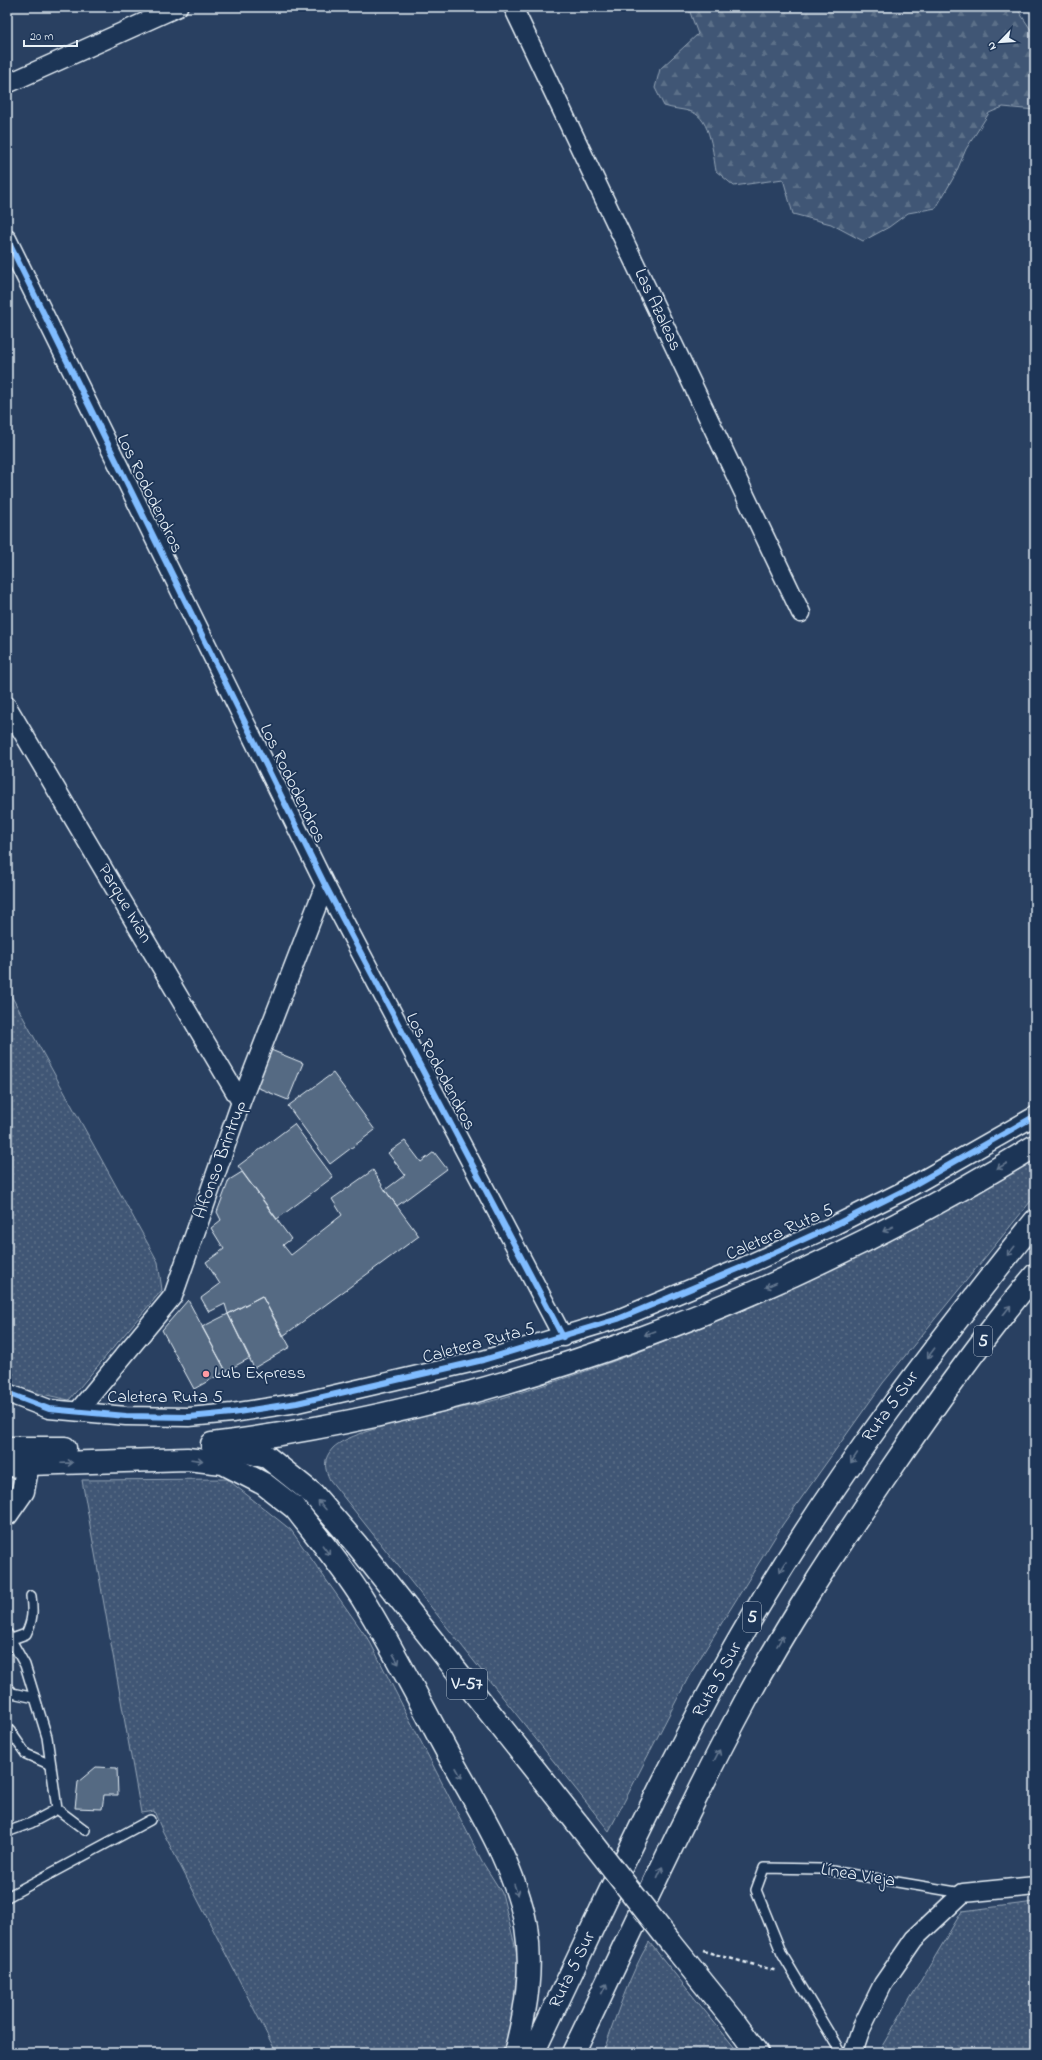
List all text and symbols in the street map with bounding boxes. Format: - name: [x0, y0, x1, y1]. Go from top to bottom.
- scale bar: [24, 22, 77, 48]
- north arrow: [980, 22, 1020, 62]
- text: 20 m: [30, 28, 53, 46]
- text: N: [983, 39, 1001, 53]
- street label: Las Azaleas: [627, 264, 687, 356]
- street label: Los Rododendros: [109, 430, 189, 558]
- street label: Los Rododendros: [252, 720, 332, 848]
- street label: Parque Ivian: [90, 860, 158, 948]
- street label: Los Rododendros: [398, 1009, 482, 1135]
- street label: Alfonso Brintrup: [188, 1097, 255, 1223]
- one-way arrow: [996, 1162, 1008, 1170]
- street label: Caletera Ruta 5: [722, 1198, 838, 1268]
- one-way arrow: [882, 1225, 894, 1233]
- one-way arrow: [1006, 1246, 1015, 1256]
- one-way arrow: [765, 1282, 777, 1289]
- one-way arrow: [1003, 1305, 1012, 1316]
- street label: Caletera Ruta 5: [420, 1317, 538, 1371]
- road number: 5: [974, 1326, 992, 1356]
- one-way arrow: [645, 1330, 657, 1338]
- one-way arrow: [926, 1348, 935, 1359]
- place label: Lub Express: [214, 1361, 306, 1387]
- street label: Ruta 5 Sur: [856, 1366, 926, 1448]
- marker: Lub Express: [201, 1369, 211, 1379]
- street label: Caletera Ruta 5: [107, 1385, 223, 1411]
- one-way arrow: [849, 1452, 857, 1464]
- one-way arrow: [190, 1456, 203, 1464]
- one-way arrow: [60, 1459, 73, 1466]
- one-way arrow: [318, 1499, 327, 1510]
- one-way arrow: [322, 1545, 331, 1556]
- one-way arrow: [778, 1561, 786, 1573]
- road number: 5: [743, 1602, 761, 1632]
- one-way arrow: [776, 1635, 784, 1647]
- street label: Ruta 5 Sur: [687, 1637, 750, 1722]
- one-way arrow: [393, 1653, 401, 1665]
- road number: V-57: [447, 1669, 487, 1699]
- one-way arrow: [714, 1749, 721, 1761]
- one-way arrow: [456, 1767, 464, 1779]
- street label: Línea Vieja: [819, 1857, 897, 1895]
- one-way arrow: [657, 1866, 664, 1878]
- one-way arrow: [513, 1883, 520, 1896]
- street label: Ruta 5 Sur: [543, 1927, 603, 2013]
- one-way arrow: [601, 1983, 608, 1995]

